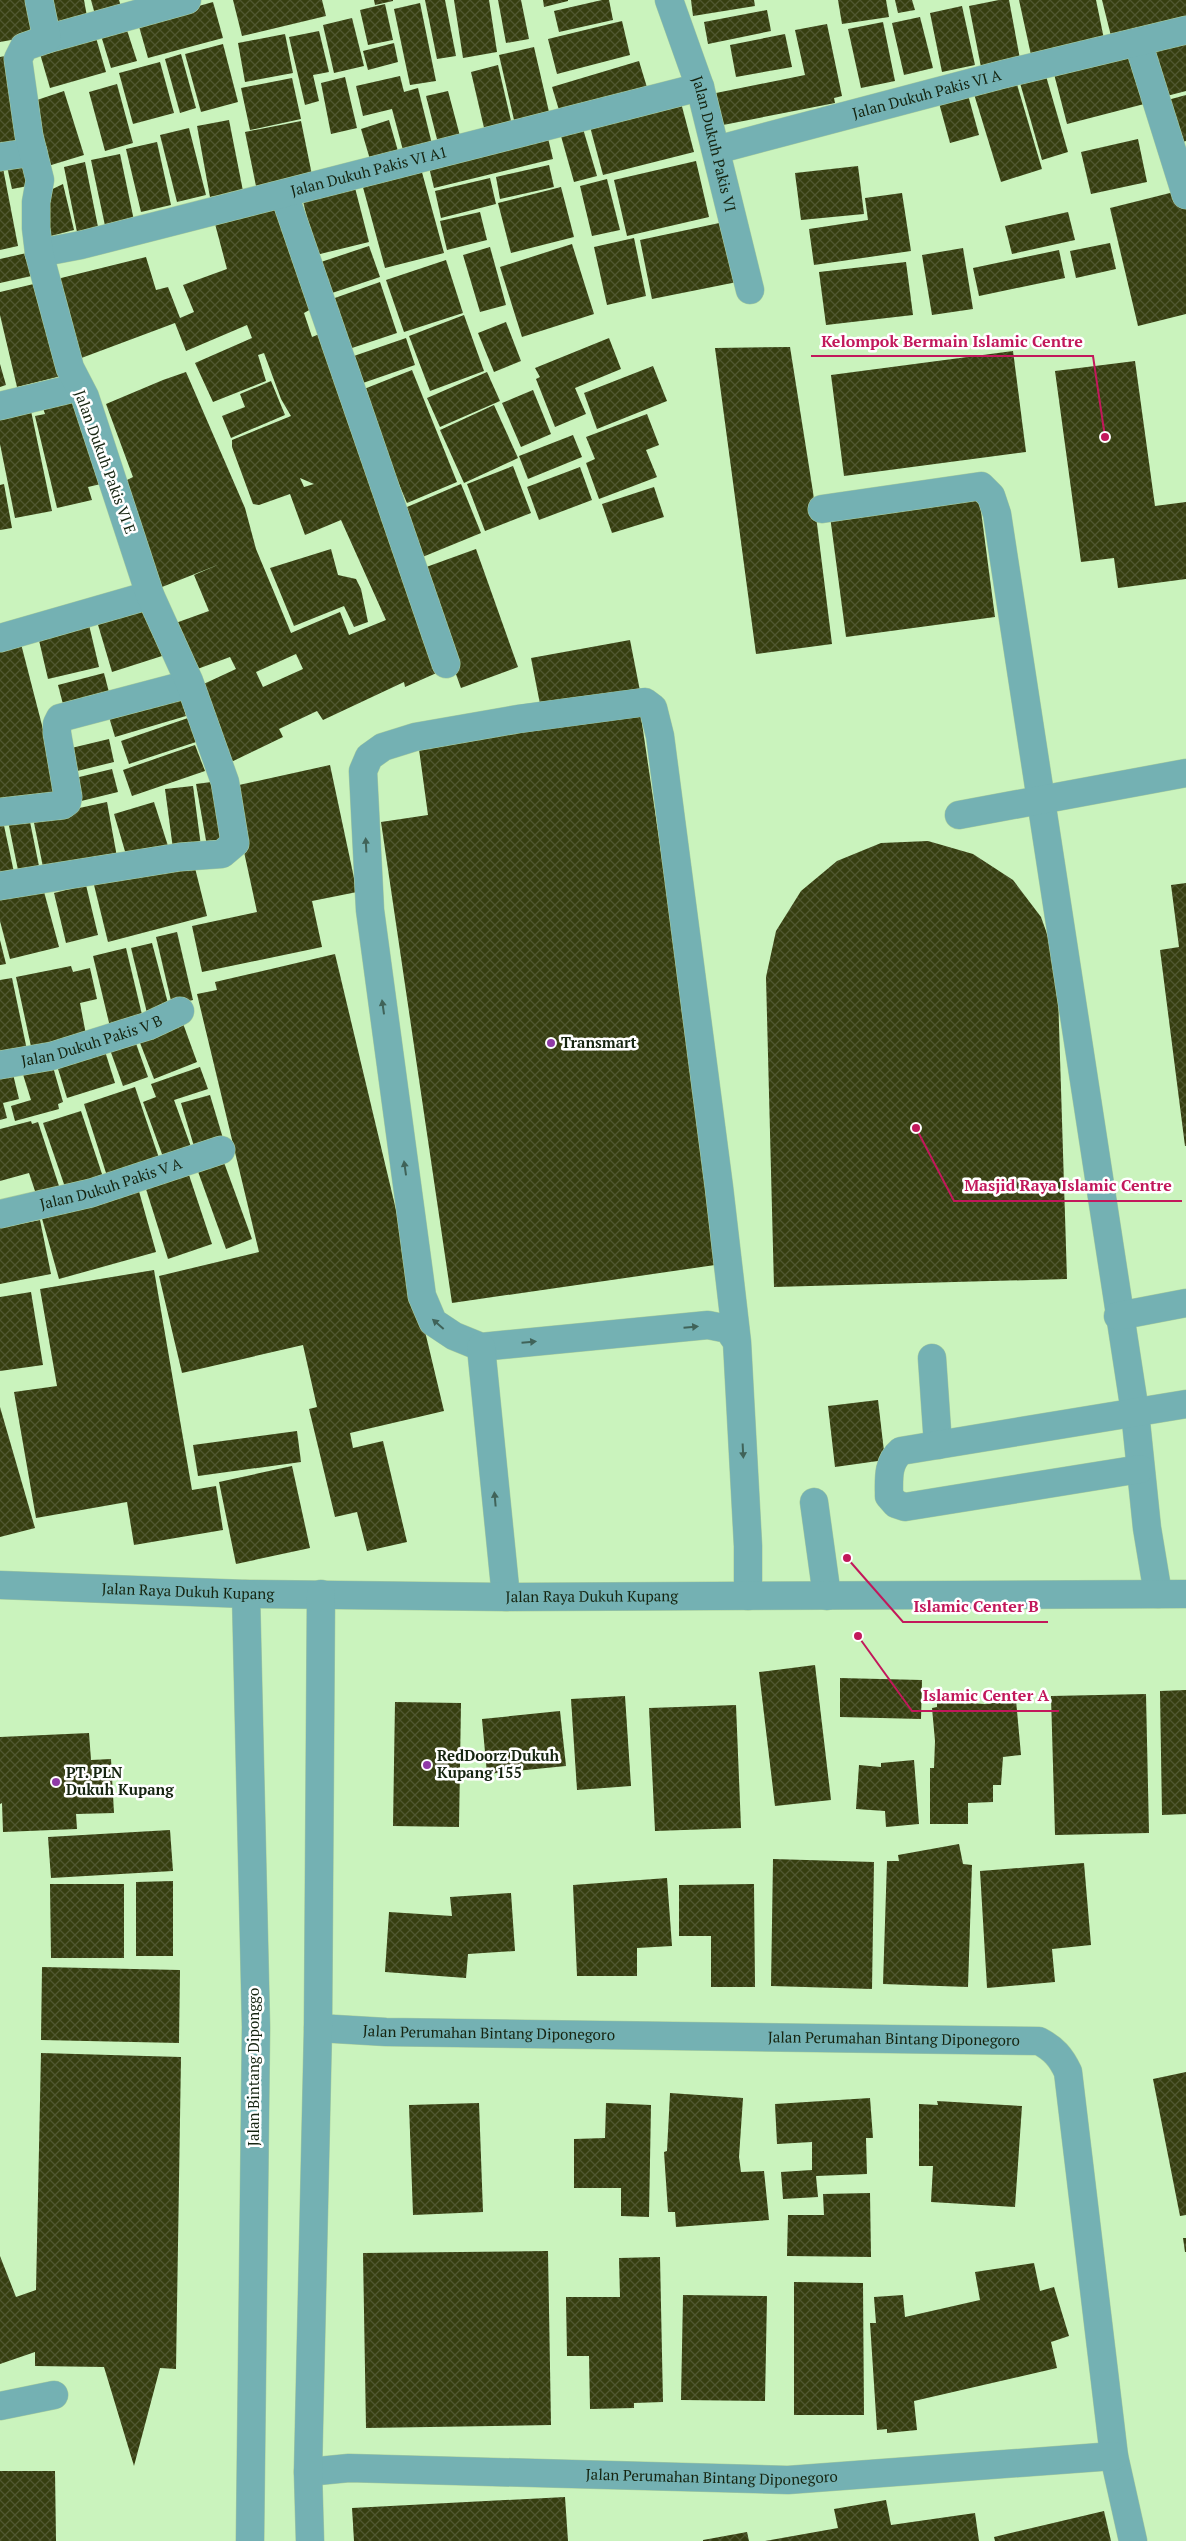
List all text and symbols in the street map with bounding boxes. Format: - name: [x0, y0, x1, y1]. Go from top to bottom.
- street label: Jalan Dukuh Pakis VI A: [850, 64, 1004, 123]
- street label: Jalan Dukuh Pakis VI: [688, 73, 741, 214]
- street label: Jalan Dukuh Pakis VI A1: [288, 141, 449, 200]
- callout: Kelompok Bermain Islamic Centre: [811, 325, 1093, 356]
- text: Kelompok Bermain Islamic Centre: [821, 330, 1083, 352]
- street label: Jalan Dukuh Pakis VI E: [71, 387, 141, 536]
- one-way arrow: [362, 837, 370, 853]
- one-way arrow: [379, 999, 387, 1015]
- street label: Jalan Dukuh Pakis V B: [19, 1010, 165, 1070]
- place label: Transmart: [561, 1032, 636, 1052]
- marker: Transmart: [545, 1037, 557, 1049]
- street label: Jalan Dukuh Pakis V A: [38, 1152, 185, 1213]
- one-way arrow: [400, 1160, 408, 1176]
- callout: Masjid Raya Islamic Centre: [954, 1170, 1182, 1201]
- text: Masjid Raya Islamic Centre: [964, 1174, 1172, 1196]
- one-way arrow: [433, 1318, 445, 1330]
- one-way arrow: [683, 1323, 699, 1331]
- one-way arrow: [521, 1338, 537, 1346]
- one-way arrow: [739, 1443, 747, 1459]
- one-way arrow: [491, 1491, 499, 1507]
- street label: Jalan Raya Dukuh Kupang: [101, 1578, 275, 1603]
- street label: Jalan Raya Dukuh Kupang: [505, 1585, 679, 1606]
- callout: Islamic Center B: [903, 1591, 1048, 1622]
- text: Islamic Center B: [913, 1595, 1039, 1617]
- callout: Islamic Center A: [912, 1680, 1059, 1711]
- text: Islamic Center A: [923, 1684, 1049, 1706]
- place label: RedDoorz Dukuh Kupang 155: [437, 1745, 560, 1782]
- marker: RedDoorz Dukuh Kupang 155: [421, 1759, 433, 1771]
- place label: PT. PLN Dukuh Kupang: [66, 1762, 174, 1799]
- marker: PT. PLN Dukuh Kupang: [50, 1776, 62, 1788]
- street label: Jalan Bintang Diponggo: [243, 1988, 263, 2146]
- street label: Jalan Perumahan Bintang Diponegoro: [362, 2020, 615, 2044]
- street label: Jalan Perumahan Bintang Diponegoro: [768, 2026, 1020, 2050]
- street label: Jalan Perumahan Bintang Diponegoro: [585, 2463, 838, 2489]

